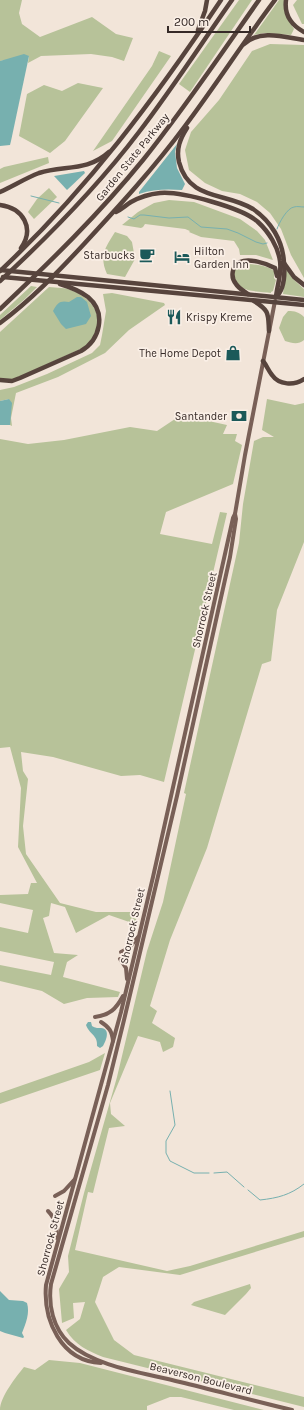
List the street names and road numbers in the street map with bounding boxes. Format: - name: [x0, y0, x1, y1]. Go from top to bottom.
- street label: Garden State Parkway: [93, 111, 172, 204]
- street label: Shorrock Street: [189, 571, 220, 650]
- street label: Shorrock Street: [117, 887, 148, 966]
- street label: Shorrock Street: [34, 1199, 67, 1277]
- street label: Beaverson Boulevard: [148, 1359, 253, 1398]

